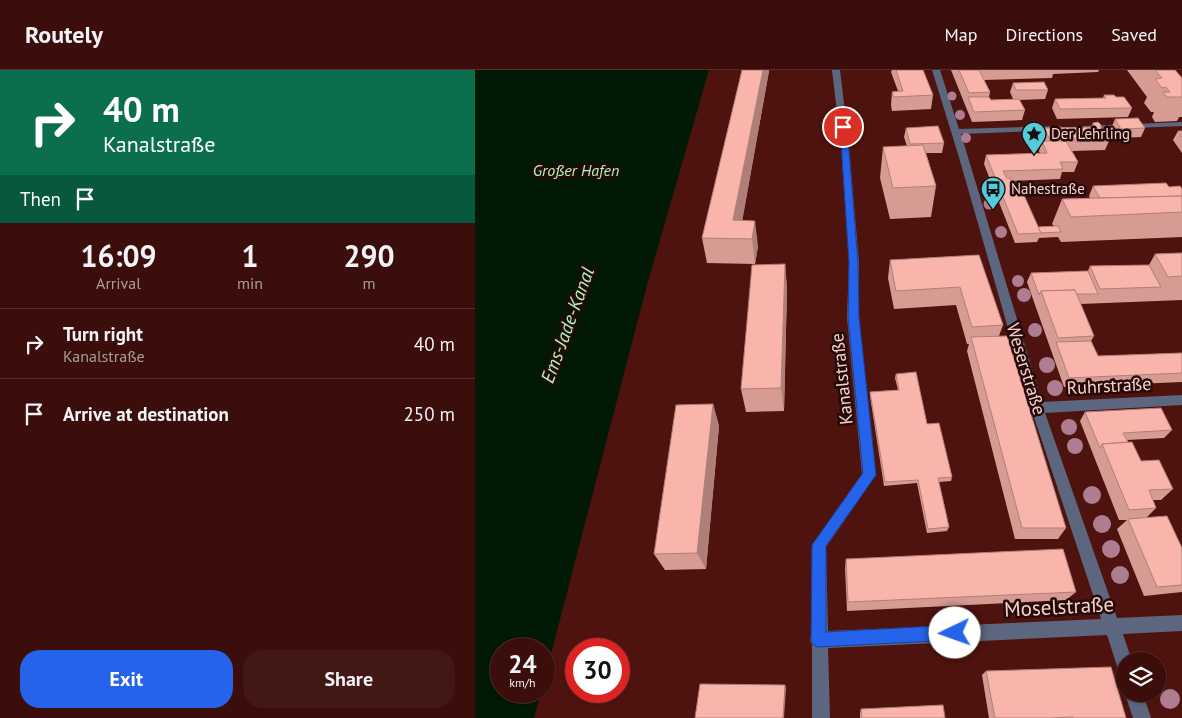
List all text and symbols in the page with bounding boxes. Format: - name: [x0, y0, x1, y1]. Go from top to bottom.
- text: Routely: [25, 19, 103, 50]
- text: Map: [945, 23, 977, 46]
- text: Directions: [1005, 23, 1083, 46]
- text: Saved: [1111, 23, 1157, 46]
- text: 40 m: [103, 86, 180, 132]
- icon: right: [20, 90, 85, 155]
- pin: [822, 106, 864, 148]
- icon: arrive: [829, 113, 857, 141]
- place icon: Der Lehrling: [1021, 121, 1047, 155]
- place label: Der Lehrling: [1051, 124, 1130, 143]
- text: Kanalstraße: [103, 130, 215, 158]
- water label: Großer Hafen: [533, 160, 619, 180]
- bus stop icon: Nahestraße: [980, 176, 1006, 210]
- place label: Nahestraße: [1011, 179, 1085, 198]
- icon: arrive: [71, 185, 99, 213]
- text: Then: [20, 187, 61, 211]
- text: 16:09: [80, 236, 157, 275]
- text: 1: [242, 236, 259, 275]
- text: 290: [343, 236, 395, 275]
- water label: Ems-Jade-Kanal: [535, 264, 599, 386]
- text: Arrival: [96, 273, 141, 293]
- text: min: [237, 273, 263, 293]
- text: m: [363, 273, 376, 293]
- street label: Weserstraße: [1002, 320, 1051, 417]
- text: Turn right: [63, 322, 143, 346]
- icon: right: [20, 330, 48, 358]
- text: 40 m: [414, 332, 455, 356]
- street label: Kanalstraße: [825, 332, 858, 426]
- text: Kanalstraße: [63, 346, 145, 366]
- street label: Ruhrstraße: [1066, 372, 1152, 399]
- icon: arrive: [20, 400, 48, 428]
- text: Arrive at destination: [63, 402, 229, 426]
- text: 250 m: [403, 402, 455, 426]
- street label: Moselstraße: [1003, 590, 1115, 623]
- position arrow: [928, 606, 980, 658]
- speed limit sign: 30: [565, 638, 630, 703]
- text: 24: [508, 648, 537, 680]
- button: Exit: [20, 650, 233, 708]
- button: Share: [243, 650, 455, 708]
- map controls: [1116, 652, 1166, 702]
- button: layers: [1116, 652, 1166, 702]
- text: km/h: [509, 675, 536, 690]

